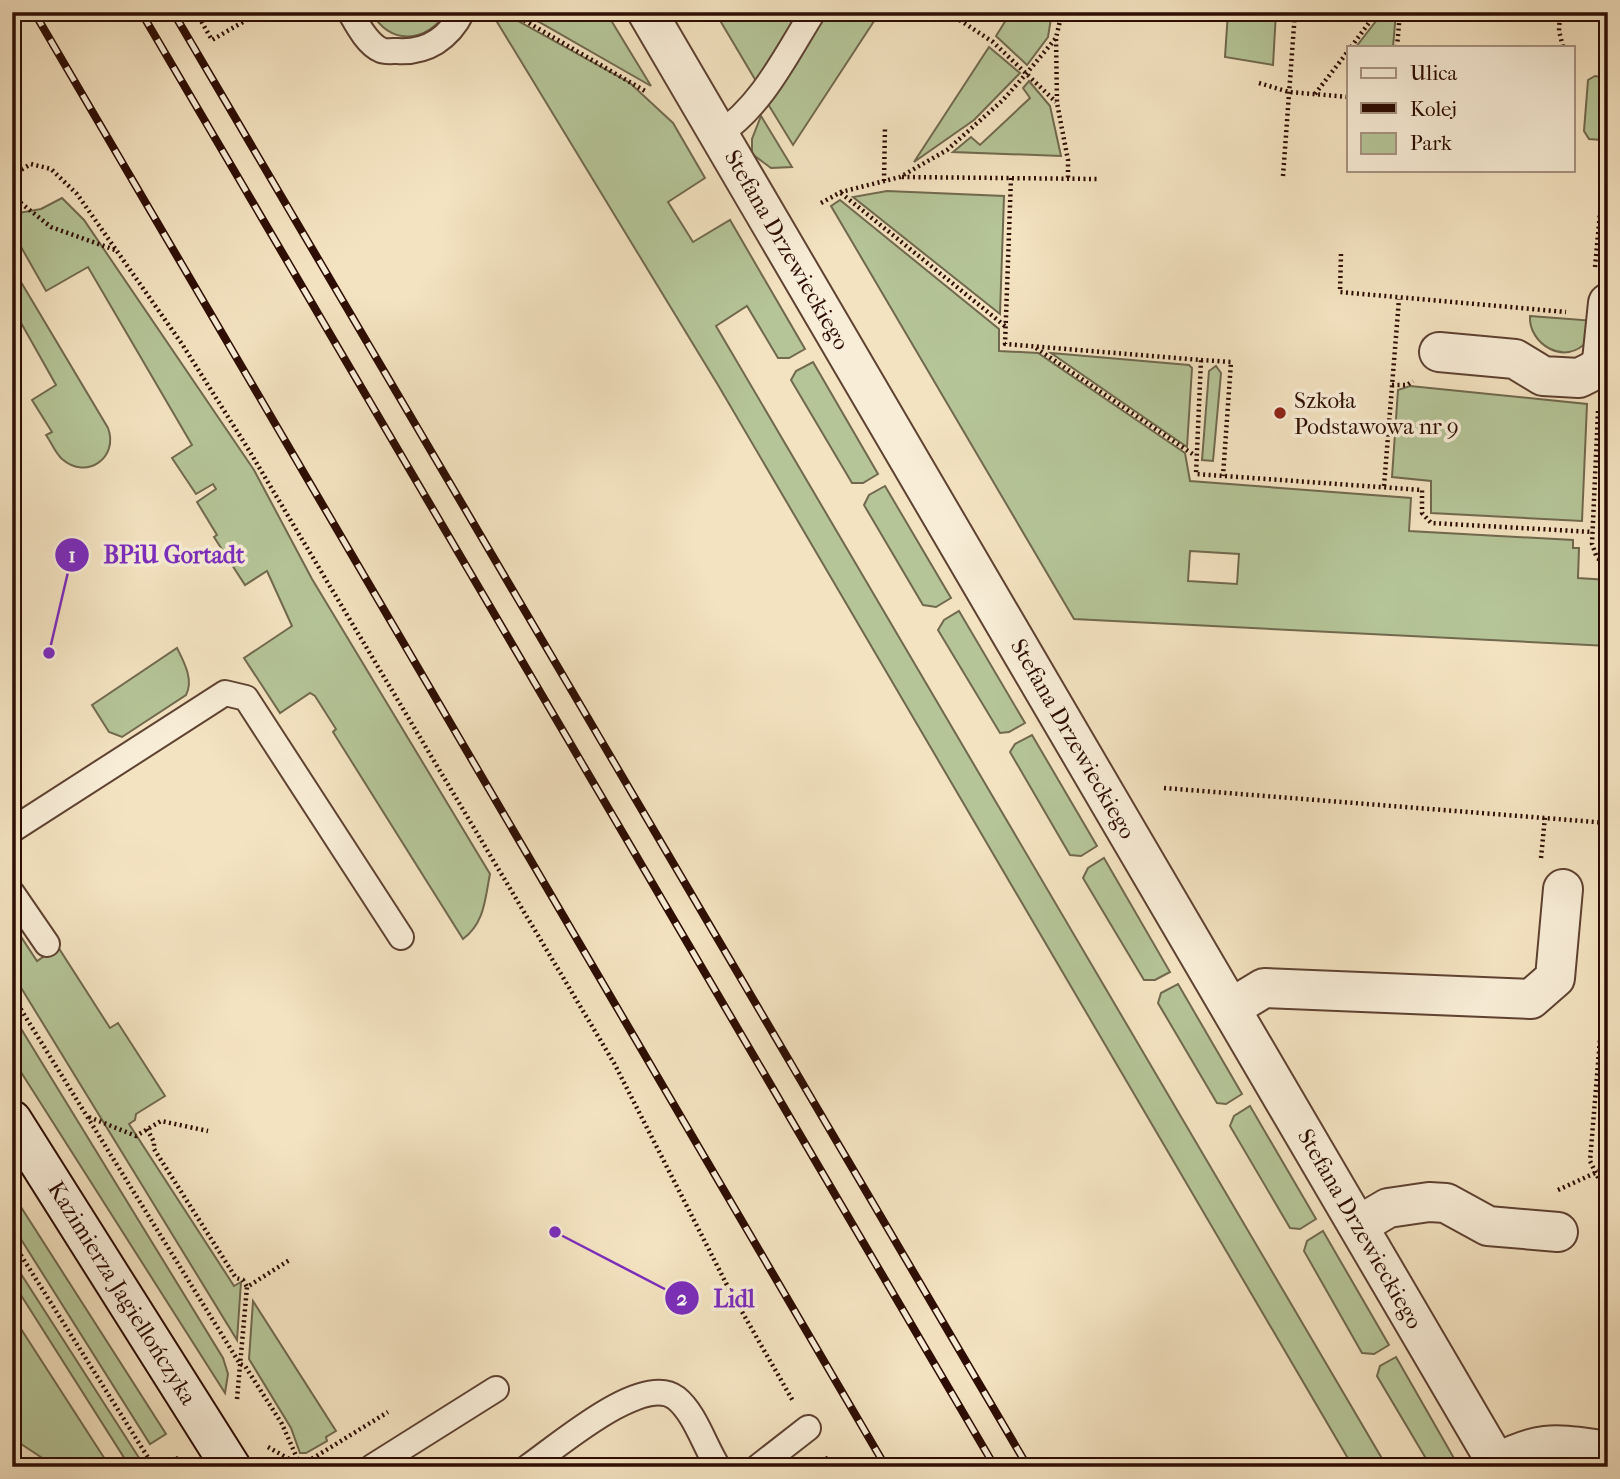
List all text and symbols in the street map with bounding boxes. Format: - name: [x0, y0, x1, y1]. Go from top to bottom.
- legend: [1347, 46, 1574, 172]
- text: Ulica: [1410, 61, 1457, 85]
- text: Kolej: [1410, 97, 1457, 121]
- text: Park: [1410, 131, 1452, 155]
- street label: Stefana Drzewieckiego: [719, 145, 855, 355]
- place label: Szkoła Podstawowa nr 9: [1294, 387, 1459, 440]
- marker: Szkoła Podstawowa nr 9: [1272, 405, 1288, 421]
- callout: BPiU Gortadt: [54, 532, 258, 577]
- text: BPiU Gortadt: [104, 541, 245, 569]
- text: 1: [68, 543, 76, 567]
- street label: Stefana Drzewieckiego: [1005, 634, 1141, 844]
- street label: Stefana Drzewieckiego: [1292, 1124, 1428, 1334]
- street label: Kazimierza Jagiellończyka: [42, 1176, 202, 1410]
- callout: Lidl: [665, 1276, 769, 1321]
- text: Lidl: [713, 1285, 755, 1313]
- text: 2: [677, 1286, 688, 1310]

